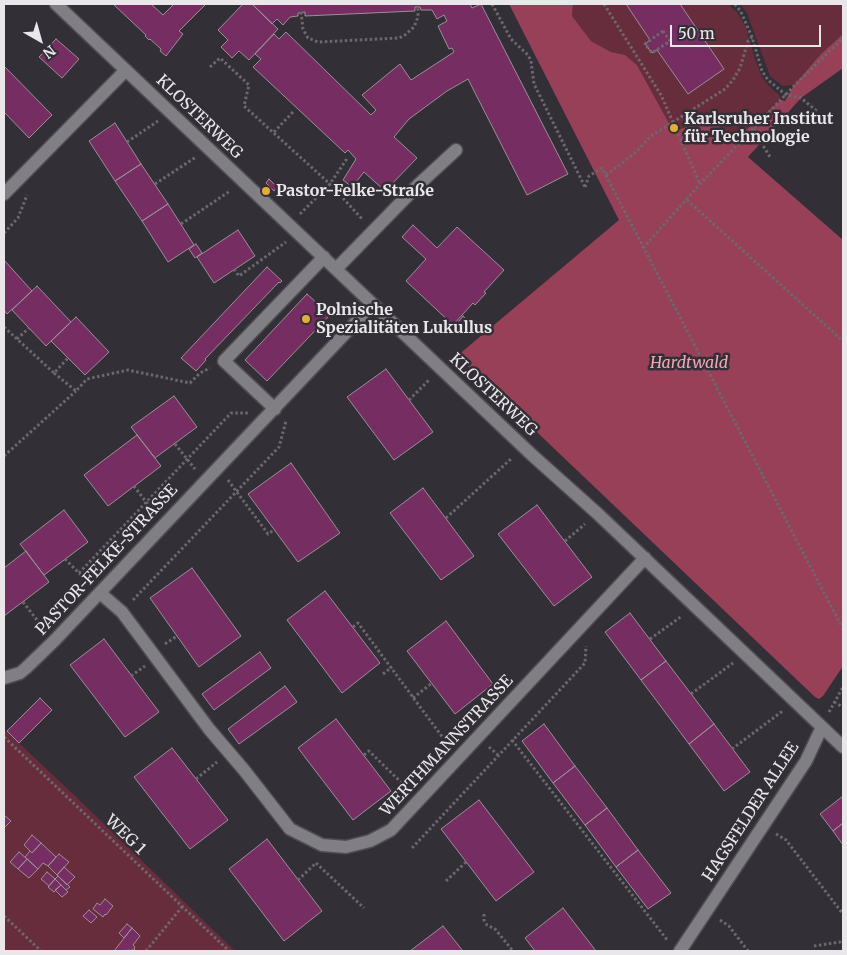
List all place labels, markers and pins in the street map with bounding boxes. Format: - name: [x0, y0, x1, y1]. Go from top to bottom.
- place label: Karlsruher Institut für Technologie: [684, 109, 833, 147]
- marker: Karlsruher Institut für Technologie: [668, 122, 680, 134]
- place label: Pastor-Felke-Straße: [276, 181, 434, 201]
- marker: Pastor-Felke-Straße: [260, 185, 272, 197]
- place label: Polnische Spezialitäten Lukullus: [316, 300, 492, 338]
- marker: Polnische Spezialitäten Lukullus: [300, 313, 312, 325]

